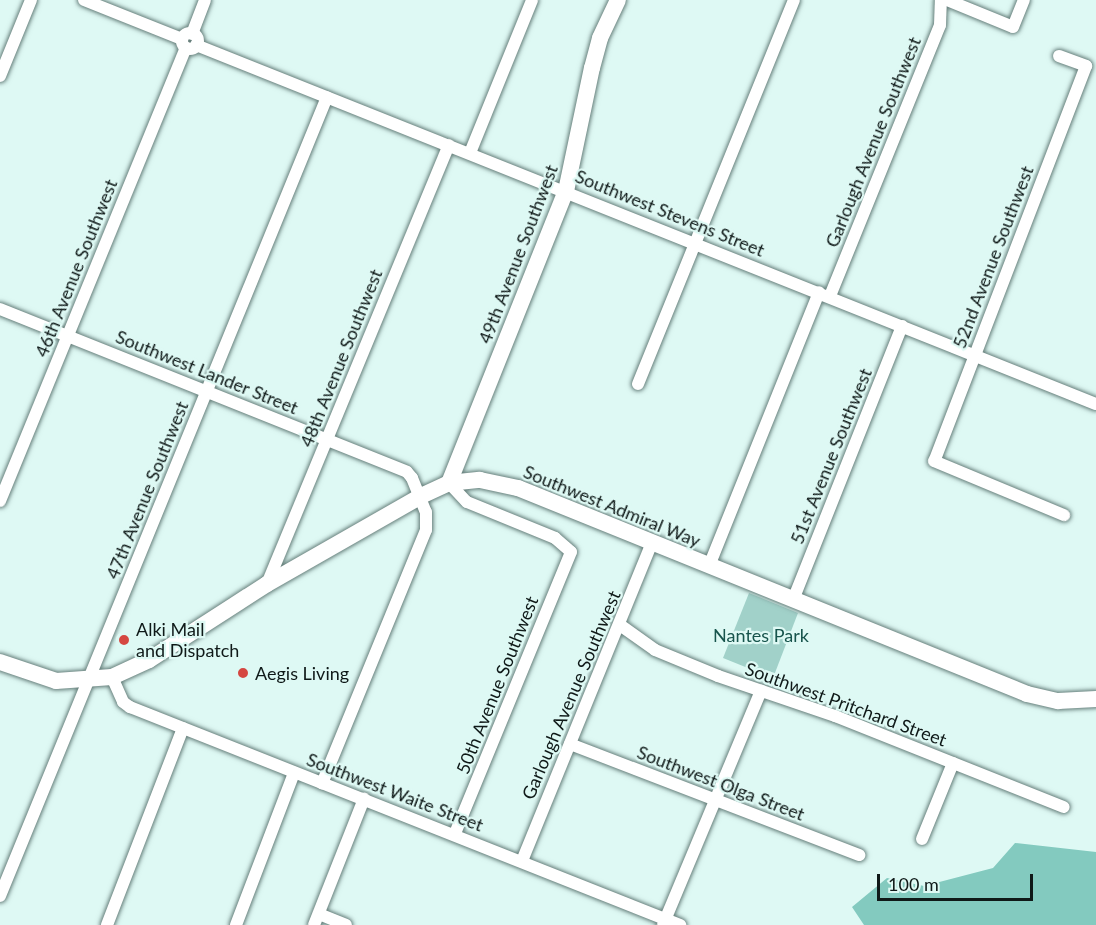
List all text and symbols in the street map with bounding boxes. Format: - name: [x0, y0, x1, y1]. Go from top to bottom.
- street label: Garlough Avenue Southwest: [821, 33, 925, 251]
- street label: 49th Avenue Southwest: [474, 161, 562, 347]
- street label: 52nd Avenue Southwest: [948, 163, 1038, 351]
- street label: Southwest Stevens Street: [572, 165, 768, 261]
- street label: 46th Avenue Southwest: [30, 176, 122, 360]
- street label: 48th Avenue Southwest: [295, 266, 387, 450]
- street label: Southwest Lander Street: [112, 325, 302, 419]
- street label: 51st Avenue Southwest: [786, 365, 876, 547]
- street label: 47th Avenue Southwest: [101, 398, 193, 582]
- street label: Southwest Admiral Way: [520, 460, 704, 552]
- street label: Garlough Avenue Southwest: [517, 587, 625, 803]
- street label: 50th Avenue Southwest: [451, 593, 543, 777]
- place label: Alki Mail and Dispatch: [136, 619, 239, 662]
- park label: Nantes Park: [713, 624, 809, 646]
- marker: Alki Mail and Dispatch: [117, 633, 131, 647]
- street label: Southwest Pritchard Street: [742, 658, 950, 750]
- place label: Aegis Living: [255, 662, 349, 684]
- marker: Aegis Living: [236, 666, 250, 680]
- street label: Southwest Olga Street: [634, 741, 808, 825]
- street label: Southwest Waite Street: [304, 748, 486, 836]
- scale bar: [880, 862, 1036, 900]
- text: 100 m: [888, 873, 939, 895]

